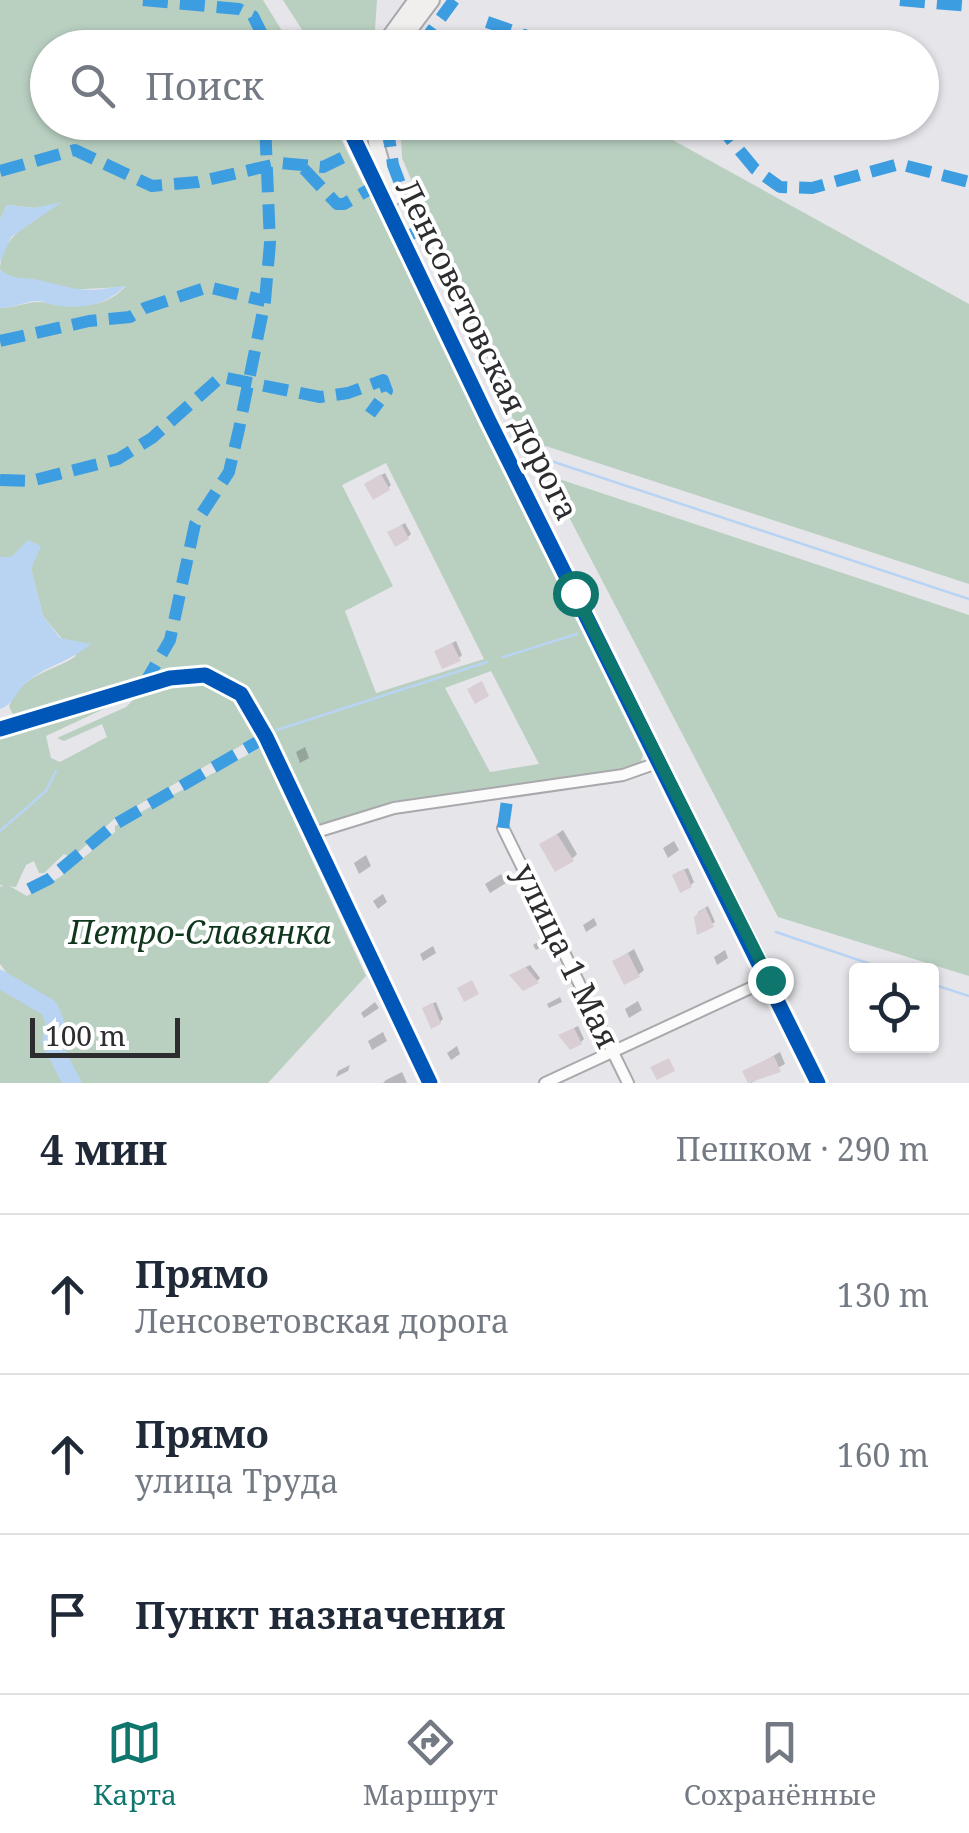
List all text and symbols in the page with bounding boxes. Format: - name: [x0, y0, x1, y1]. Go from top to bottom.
- search box: [30, 30, 939, 140]
- icon: search: [65, 58, 120, 113]
- text: Поиск: [145, 59, 264, 111]
- street label: Ленсоветовская дорога: [387, 172, 590, 527]
- route start: [553, 571, 599, 617]
- street label: улица 1 Мая: [504, 856, 631, 1055]
- park label: Петро-Славянка: [67, 910, 332, 953]
- route end: [748, 958, 794, 1004]
- map controls: [849, 963, 939, 1053]
- button: locate: [849, 963, 939, 1053]
- scale bar: [30, 1013, 180, 1058]
- text: 100 m: [45, 1016, 126, 1054]
- text: 4 мин: [40, 1120, 167, 1177]
- text: Пешком · 290 m: [676, 1127, 929, 1170]
- text: Прямо: [135, 1247, 269, 1299]
- icon: ahead: [40, 1267, 95, 1322]
- text: 130 m: [837, 1273, 929, 1316]
- text: Ленсоветовская дорога: [135, 1299, 509, 1342]
- text: Прямо: [135, 1407, 269, 1459]
- icon: ahead: [40, 1427, 95, 1482]
- text: 160 m: [837, 1433, 929, 1476]
- text: улица Труда: [135, 1459, 339, 1502]
- icon: arrive: [40, 1587, 95, 1642]
- text: Пункт назначения: [135, 1588, 505, 1640]
- tab: Карта: [93, 1715, 177, 1813]
- tab: Маршрут: [363, 1715, 498, 1813]
- tab: Сохранённые: [684, 1715, 876, 1813]

